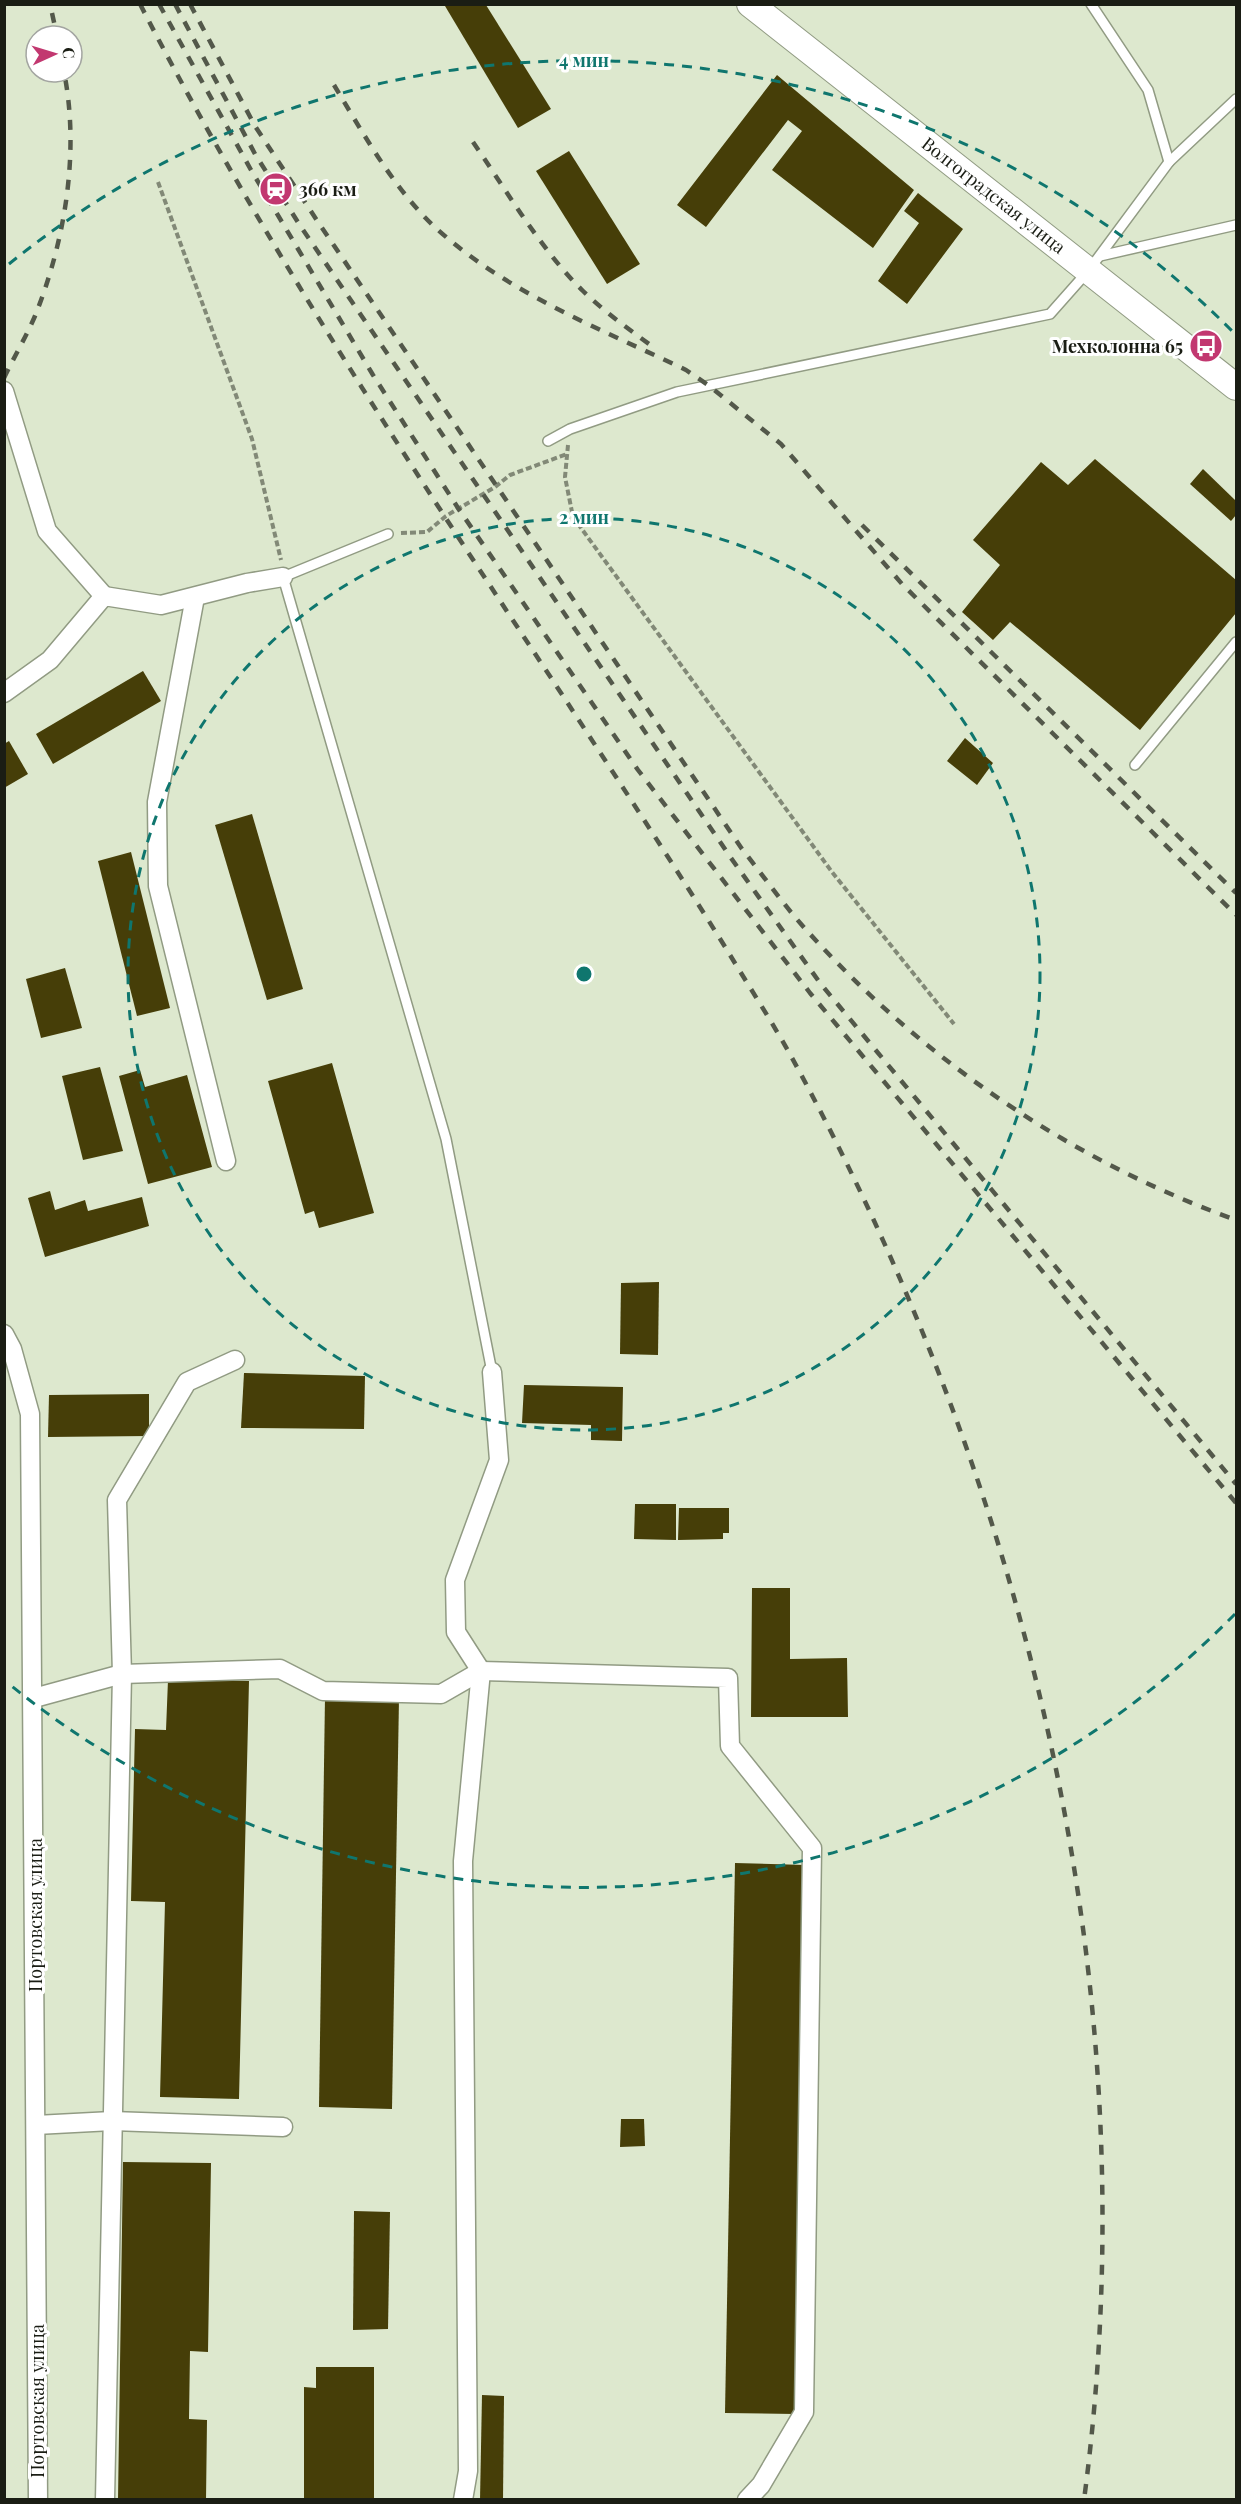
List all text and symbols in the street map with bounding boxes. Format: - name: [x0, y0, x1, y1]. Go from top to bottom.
- north arrow: [24, 24, 84, 84]
- text: С: [59, 47, 80, 59]
- text: 4 мин: [559, 48, 610, 72]
- street label: Волгоградская улица: [917, 131, 1071, 259]
- station icon: 366 км: [258, 171, 294, 207]
- place label: 366 км: [299, 177, 357, 201]
- bus stop icon: Мехколонна 65: [1188, 328, 1224, 364]
- place label: Мехколонна 65: [1052, 334, 1183, 358]
- text: 2 мин: [559, 505, 610, 529]
- centre of rings: [574, 964, 594, 984]
- street label: Портовская улица: [23, 1838, 47, 1992]
- street label: Портовская улица: [25, 2324, 49, 2478]

